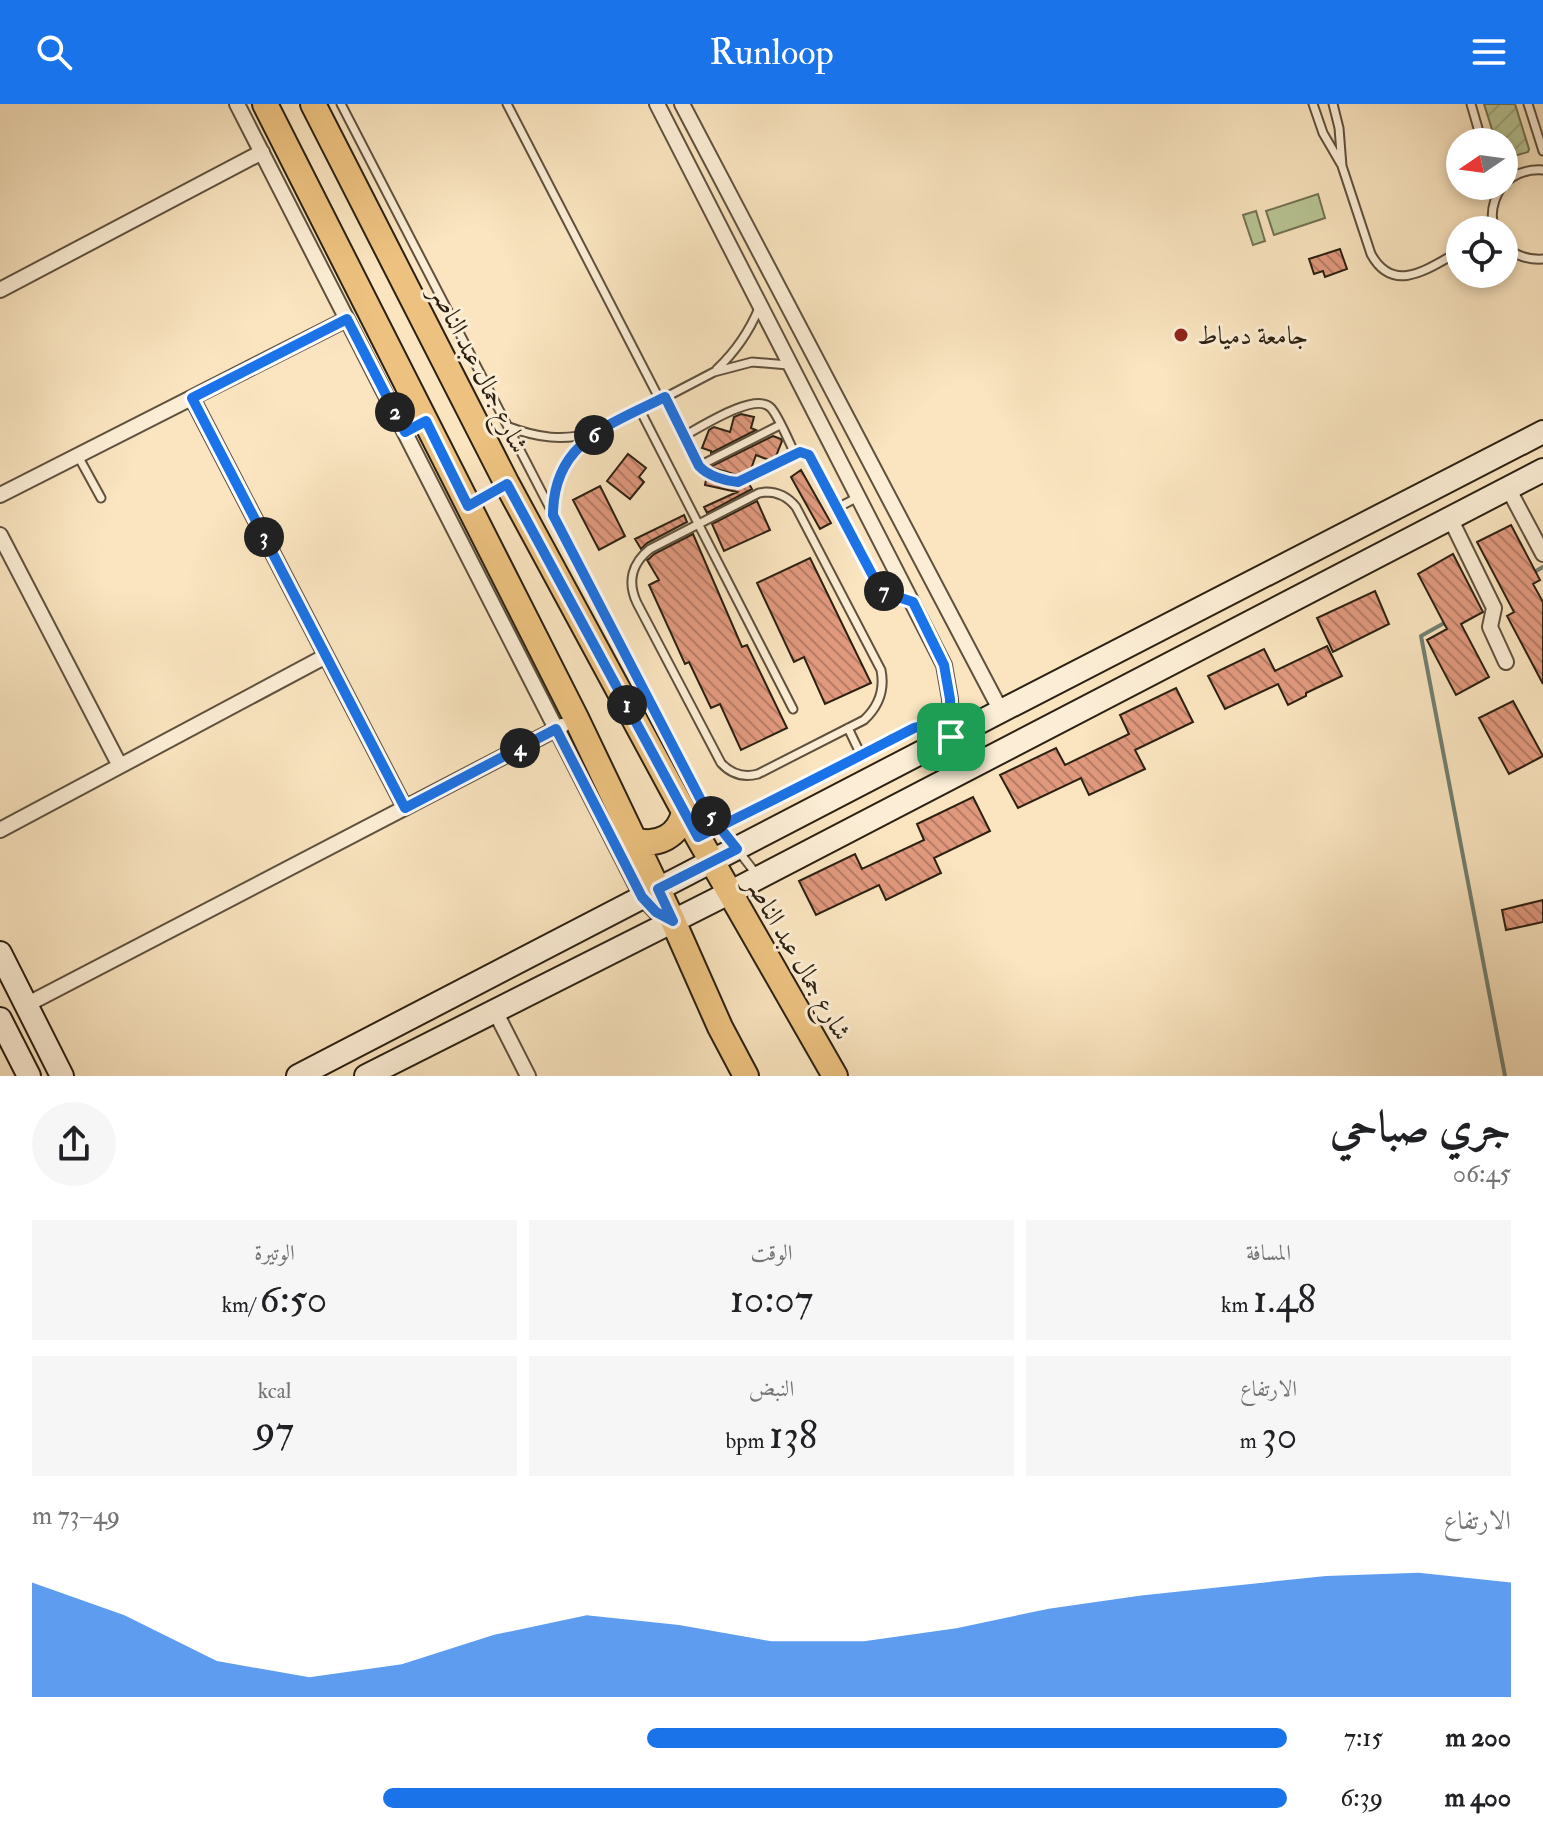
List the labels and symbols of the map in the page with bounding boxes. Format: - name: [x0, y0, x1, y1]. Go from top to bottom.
- north arrow: [1446, 128, 1518, 200]
- street label: شارع جمال عبد الناصر: [417, 278, 535, 461]
- place label: جامعة دمياط: [1197, 320, 1308, 352]
- marker: جامعة دمياط: [1172, 326, 1190, 344]
- pin: 2: [375, 392, 415, 432]
- pin: 6: [574, 415, 614, 455]
- pin: 3: [244, 517, 284, 557]
- pin: 7: [864, 571, 904, 611]
- pin: 1: [607, 685, 647, 725]
- pin: [917, 703, 985, 771]
- pin: 4: [500, 728, 540, 768]
- pin: 5: [691, 796, 731, 836]
- street label: شارع جمال عبد الناصر: [732, 868, 858, 1049]

